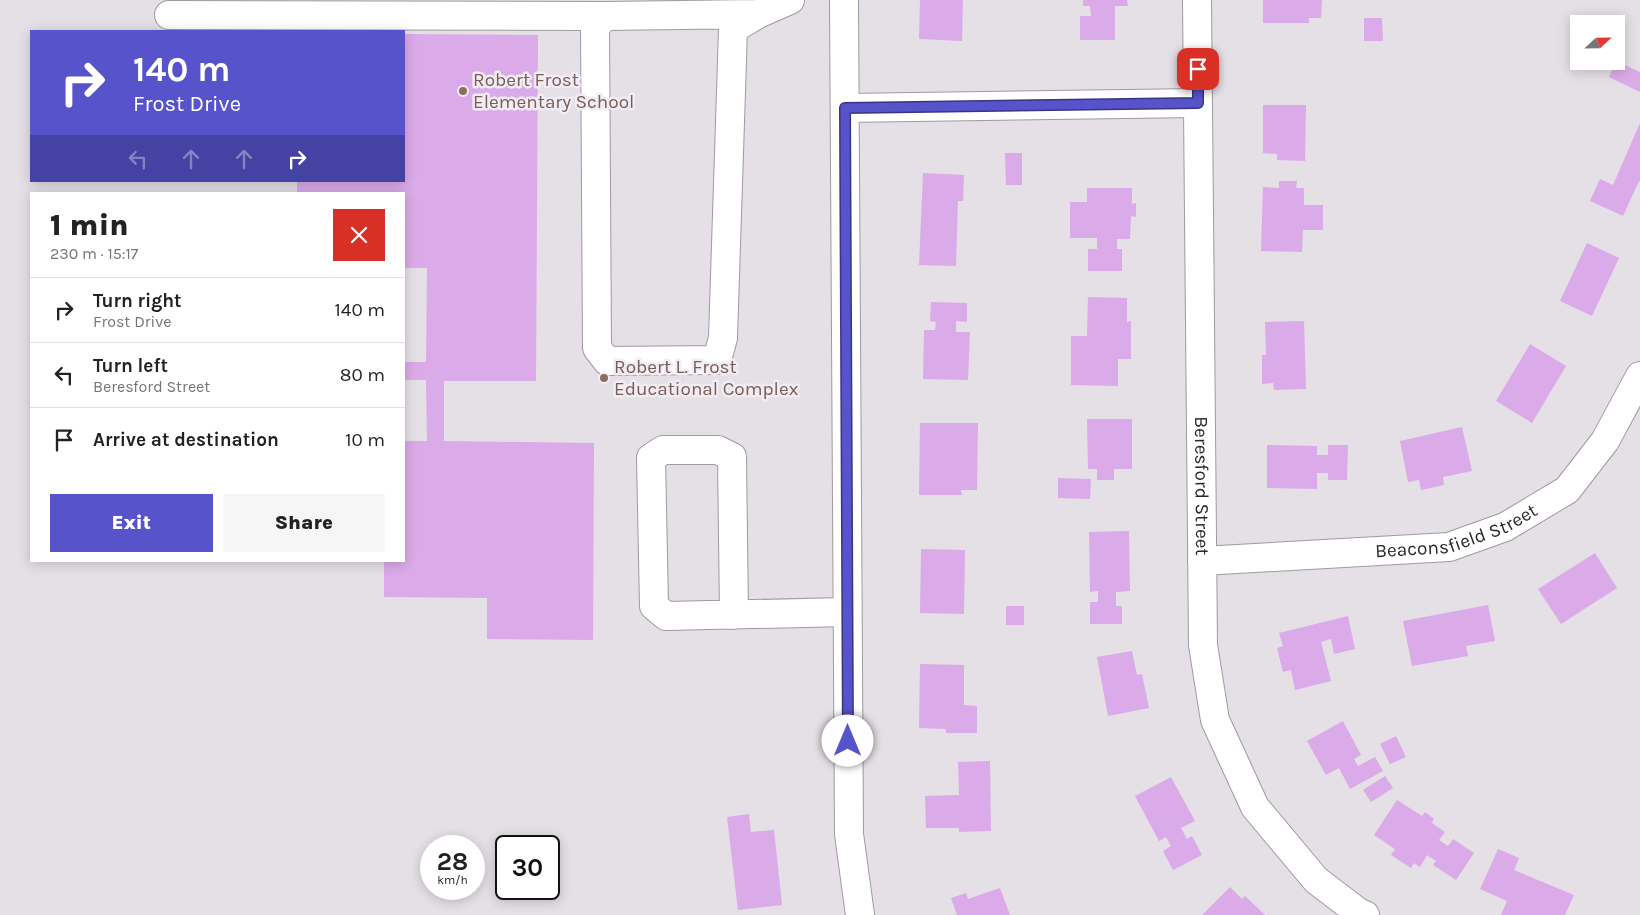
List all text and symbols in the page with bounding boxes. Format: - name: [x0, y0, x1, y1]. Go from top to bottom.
- north arrow: [1570, 15, 1625, 70]
- map controls: [1570, 15, 1625, 70]
- pin: [1177, 48, 1219, 90]
- text: 140 m: [133, 49, 231, 90]
- icon: right: [50, 50, 115, 115]
- icon: arrive: [1184, 55, 1212, 83]
- place label: Robert Frost Elementary School: [473, 69, 634, 113]
- marker: Robert Frost Elementary School: [457, 85, 469, 97]
- text: Frost Drive: [133, 91, 241, 117]
- icon: left: [124, 145, 152, 173]
- icon: ahead: [177, 145, 205, 173]
- icon: ahead: [230, 145, 258, 173]
- icon: right: [283, 145, 311, 173]
- text: 1 min: [50, 207, 129, 243]
- button: close: [333, 209, 385, 261]
- text: 230 m · 15:17: [50, 244, 138, 263]
- text: Turn right: [93, 290, 182, 312]
- icon: right: [50, 296, 78, 324]
- text: 140 m: [335, 299, 385, 321]
- text: Frost Drive: [93, 312, 172, 331]
- text: Turn left: [93, 355, 168, 377]
- place label: Robert L. Frost Educational Complex: [614, 356, 799, 400]
- icon: left: [50, 361, 78, 389]
- text: 80 m: [340, 364, 385, 386]
- marker: Robert L. Frost Educational Complex: [598, 372, 610, 384]
- text: Beresford Street: [93, 377, 210, 396]
- street label: Beresford Street: [1190, 416, 1213, 556]
- icon: arrive: [50, 426, 78, 454]
- text: Arrive at destination: [93, 429, 279, 451]
- text: 10 m: [345, 429, 385, 451]
- button: Exit: [50, 494, 213, 552]
- button: Share: [223, 494, 385, 552]
- street label: Beaconsfield Street: [1375, 499, 1541, 562]
- position arrow: [821, 714, 873, 766]
- speed limit sign: 30: [495, 835, 560, 900]
- text: 28: [437, 847, 468, 876]
- text: km/h: [437, 873, 468, 887]

